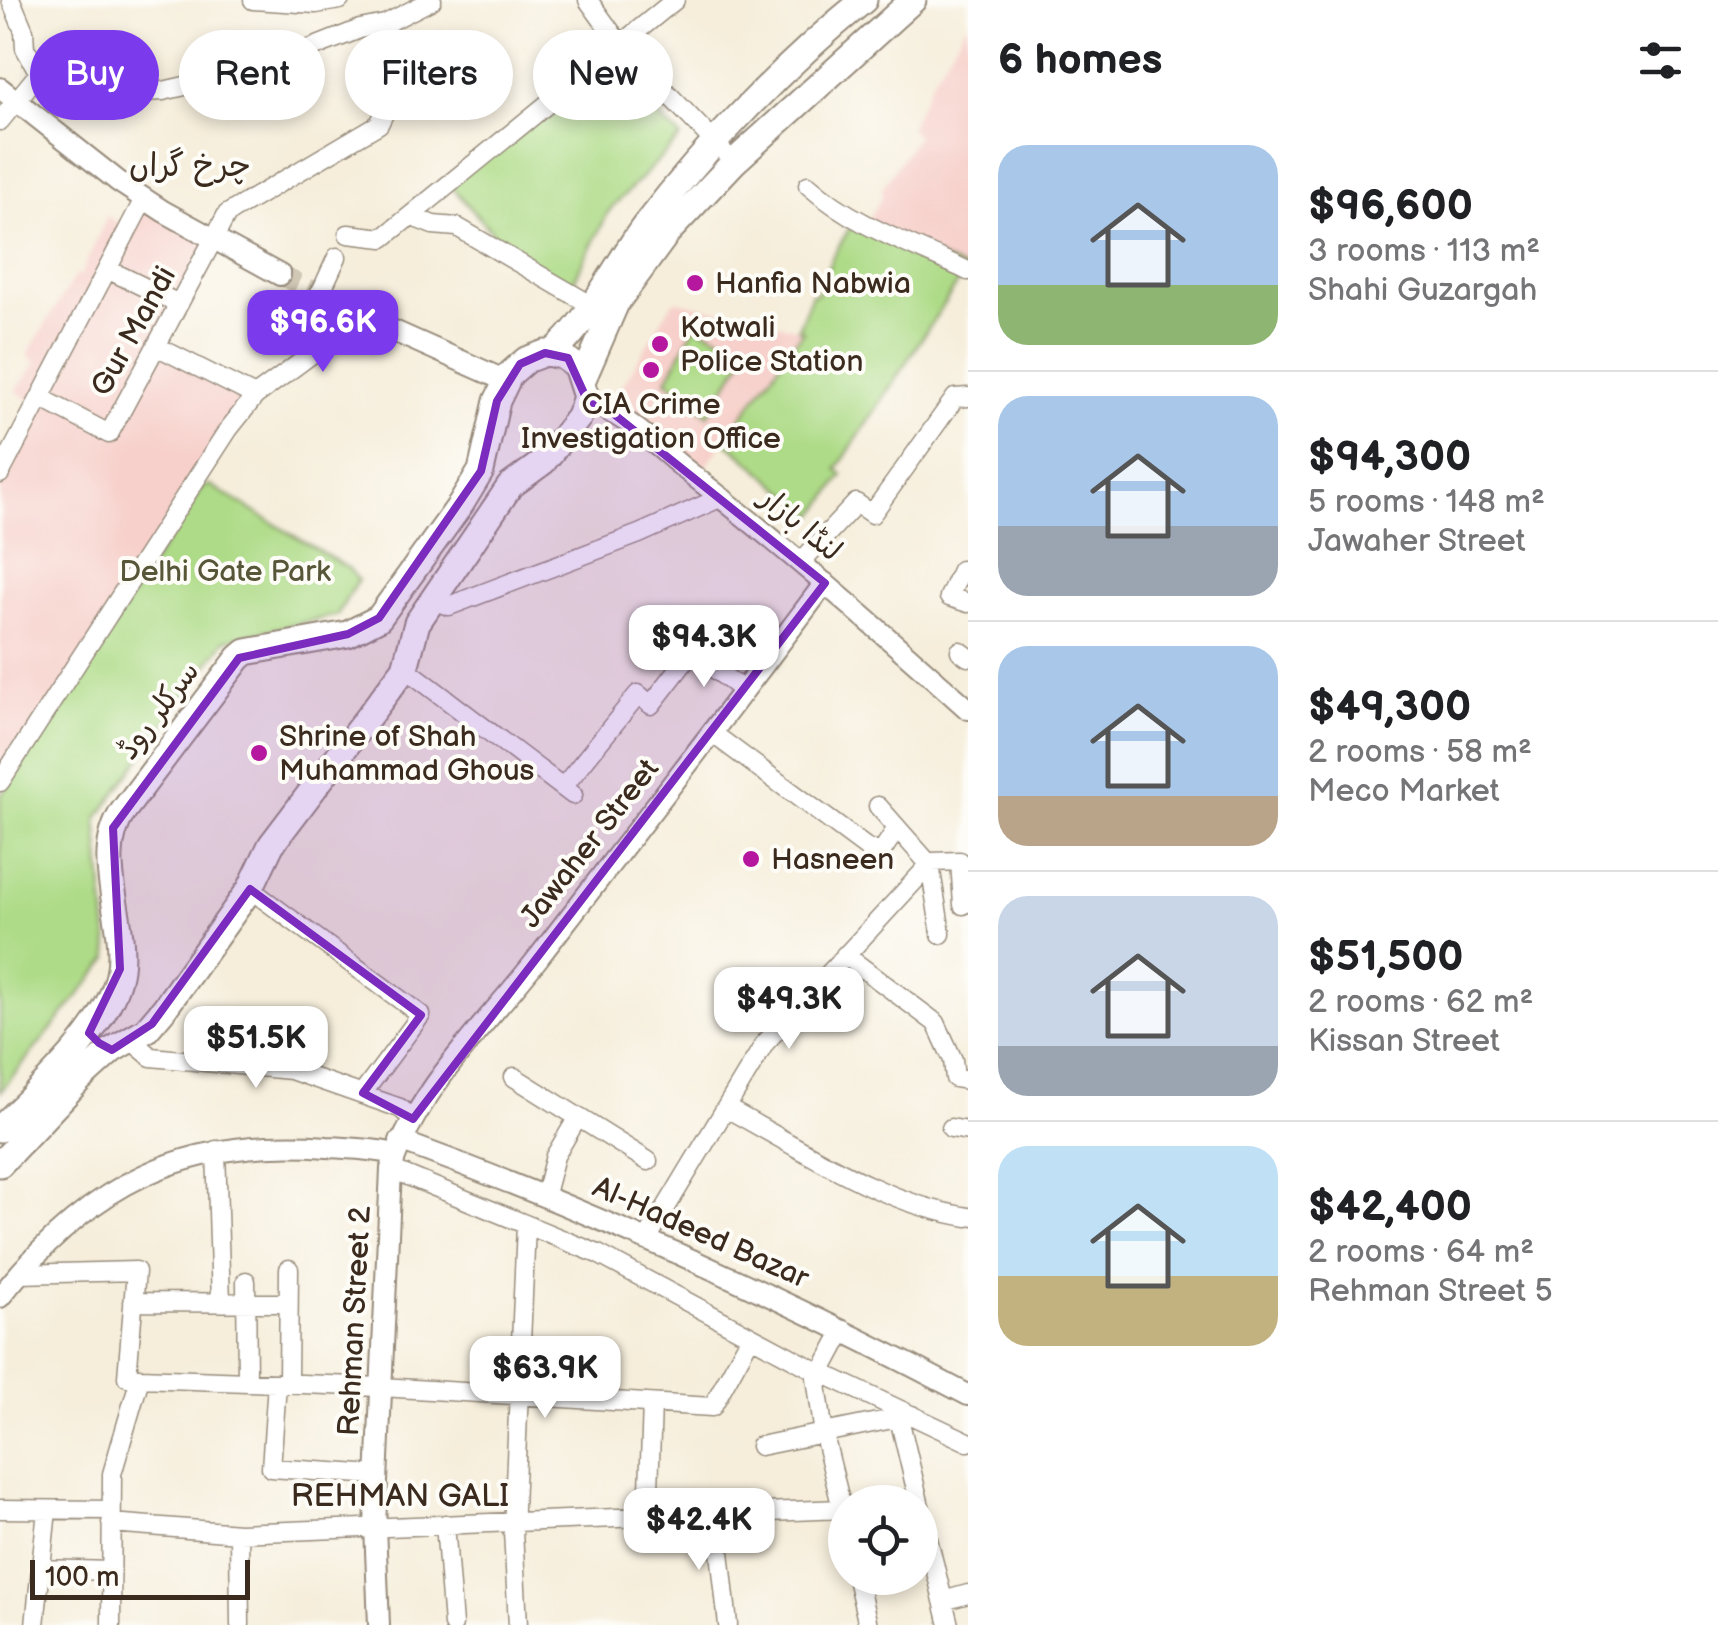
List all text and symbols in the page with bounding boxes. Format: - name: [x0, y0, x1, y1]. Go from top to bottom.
- chip: Buy: [30, 30, 159, 120]
- chip: Rent: [179, 30, 325, 120]
- chip: Filters: [345, 30, 513, 120]
- chip: New: [533, 30, 673, 120]
- icon: filters: [1633, 33, 1688, 88]
- text: 6 homes: [998, 35, 1162, 86]
- district label: چرخ گراں: [129, 147, 251, 187]
- text: $96,600: [1308, 181, 1473, 232]
- icon: home: [1078, 185, 1198, 305]
- text: 3 rooms · 113 m²: [1308, 232, 1540, 271]
- street label: Gur Mandi: [84, 261, 184, 402]
- place label: Hanfia Nabwia: [715, 266, 911, 302]
- text: Shahi Guzargah: [1308, 271, 1537, 310]
- marker: Hanfia Nabwia: [684, 272, 706, 294]
- pin: $96.6K: [242, 290, 404, 375]
- text: $96.6K: [269, 303, 377, 342]
- place label: Kotwali Police Station: [680, 310, 863, 380]
- marker: Kotwali Police Station: [649, 333, 671, 355]
- marker: CIA Crime Investigation Office: [640, 359, 662, 381]
- place label: CIA Crime Investigation Office: [521, 387, 781, 457]
- text: $94,300: [1308, 432, 1471, 483]
- icon: home: [1078, 436, 1198, 556]
- street label: لنڈا بازار: [750, 478, 848, 569]
- text: 5 rooms · 148 m²: [1308, 483, 1545, 522]
- text: Jawaher Street: [1308, 522, 1526, 561]
- park label: Delhi Gate Park: [119, 554, 331, 590]
- pin: $94.3K: [623, 605, 785, 690]
- text: $94.3K: [651, 618, 757, 657]
- street label: سرکلر روڈ: [110, 654, 207, 767]
- text: $49,300: [1308, 682, 1471, 733]
- icon: home: [1078, 686, 1198, 806]
- place label: Shrine of Shah Muhammad Ghous: [279, 719, 535, 789]
- text: 2 rooms · 58 m²: [1308, 733, 1532, 772]
- marker: Shrine of Shah Muhammad Ghous: [248, 742, 270, 764]
- street label: Jawaher Street: [513, 752, 667, 935]
- text: Meco Market: [1308, 772, 1500, 811]
- place label: Hasneen: [771, 842, 894, 878]
- marker: Hasneen: [740, 848, 762, 870]
- text: $51,500: [1308, 932, 1463, 983]
- icon: home: [1078, 936, 1198, 1056]
- pin: $49.3K: [708, 967, 870, 1052]
- text: $49.3K: [736, 980, 842, 1019]
- text: 2 rooms · 62 m²: [1308, 983, 1533, 1022]
- pin: $51.5K: [175, 1006, 337, 1091]
- text: $51.5K: [206, 1019, 306, 1058]
- text: Kissan Street: [1308, 1022, 1500, 1061]
- street label: Al-Hadeed Bazar: [587, 1169, 815, 1297]
- text: $42,400: [1308, 1182, 1472, 1233]
- icon: home: [1078, 1186, 1198, 1306]
- street label: Rehman Street 2: [331, 1205, 379, 1437]
- text: 2 rooms · 64 m²: [1308, 1233, 1534, 1272]
- text: Rehman Street 5: [1308, 1272, 1553, 1311]
- pin: $63.9K: [464, 1336, 626, 1421]
- text: $63.9K: [492, 1349, 598, 1388]
- district label: REHMAN GALI: [291, 1477, 509, 1516]
- map controls: [828, 1485, 938, 1595]
- button: locate: [828, 1485, 938, 1595]
- pin: $42.4K: [618, 1488, 780, 1573]
- text: $42.4K: [646, 1501, 752, 1540]
- scale bar: [30, 1555, 250, 1600]
- text: 100 m: [45, 1561, 119, 1594]

